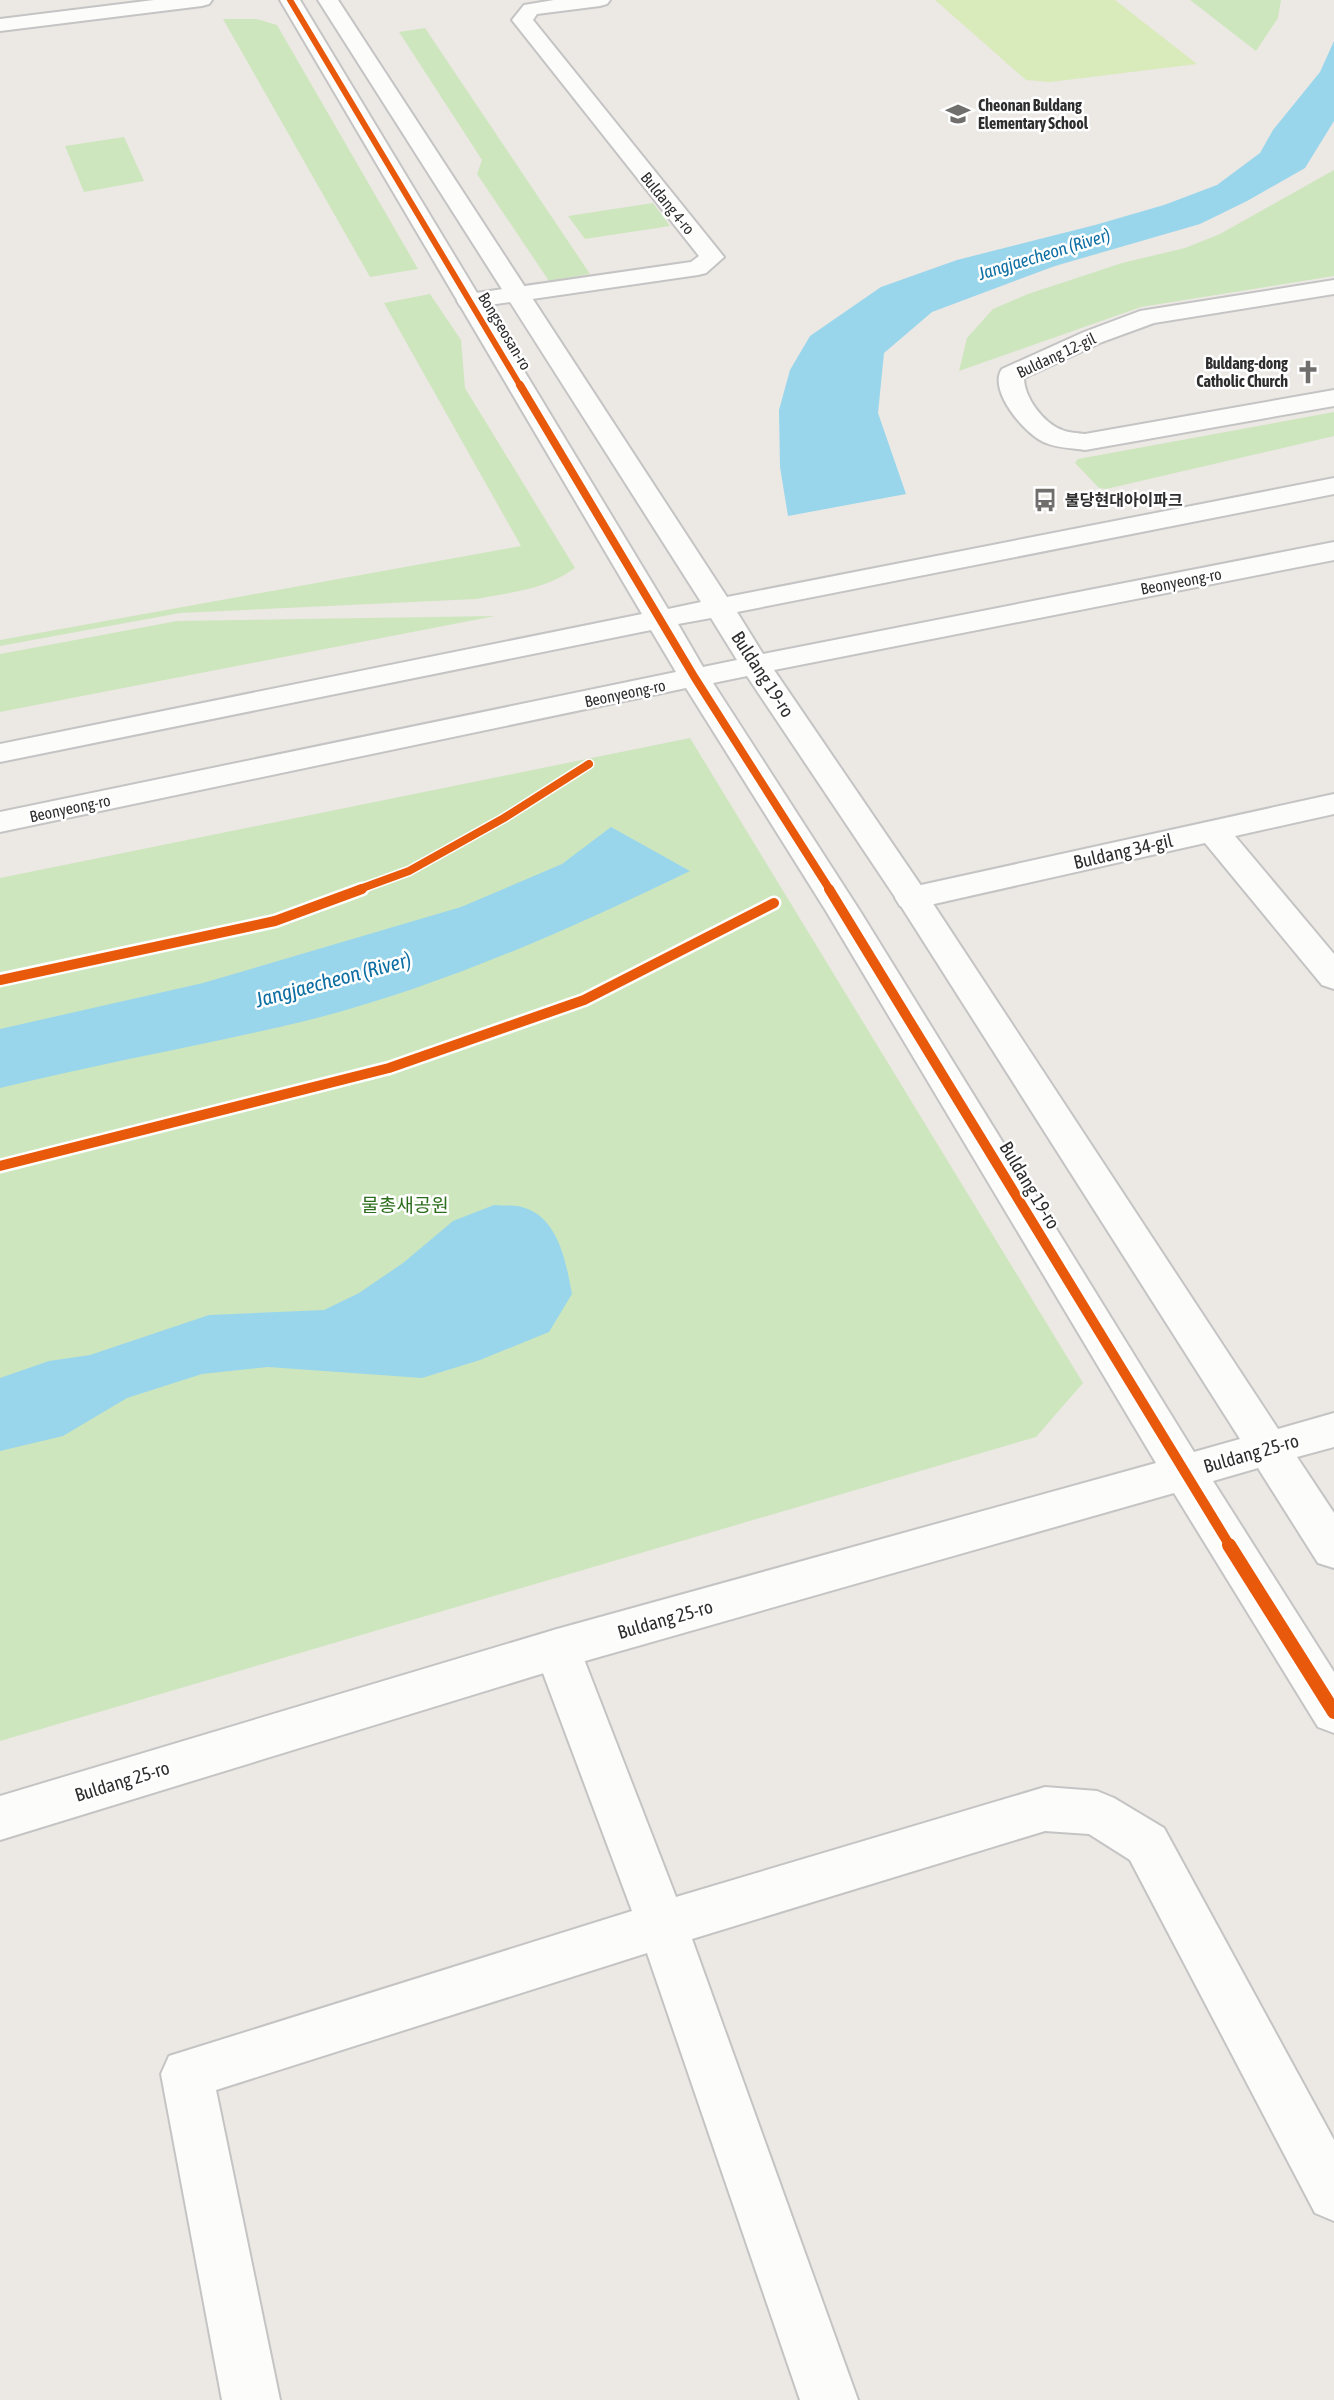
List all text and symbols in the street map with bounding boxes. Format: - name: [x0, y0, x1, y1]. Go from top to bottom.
- place label: Cheonan Buldang Elementary School: [978, 96, 1089, 132]
- school or university icon: Cheonan Buldang Elementary School: [944, 100, 972, 128]
- street label: Buldang 4-ro: [637, 168, 699, 238]
- water label: Jangjaecheon (River): [974, 224, 1113, 284]
- street label: Bongseosan-ro: [474, 289, 535, 374]
- street label: Buldang 12-gil: [1014, 329, 1099, 382]
- place label: Buldang-dong Catholic Church: [1196, 354, 1288, 390]
- church icon: Buldang-dong Catholic Church: [1294, 358, 1322, 386]
- bus stop icon: 불당현대아이파크: [1031, 486, 1059, 514]
- place label: 불당현대아이파크: [1065, 491, 1183, 509]
- street label: Beonyeong-ro: [1139, 564, 1223, 599]
- street label: Buldang 19-ro: [727, 627, 799, 721]
- street label: Beonyeong-ro: [583, 676, 667, 711]
- street label: Beonyeong-ro: [28, 791, 112, 826]
- street label: Buldang 34-gil: [1071, 829, 1175, 873]
- water label: Jangjaecheon (River): [252, 947, 413, 1012]
- street label: Buldang 19-ro: [995, 1137, 1065, 1233]
- park label: 물총새공원: [361, 1194, 449, 1216]
- street label: Buldang 25-ro: [1201, 1429, 1301, 1477]
- street label: Buldang 25-ro: [615, 1595, 715, 1643]
- street label: Buldang 25-ro: [72, 1756, 172, 1806]

